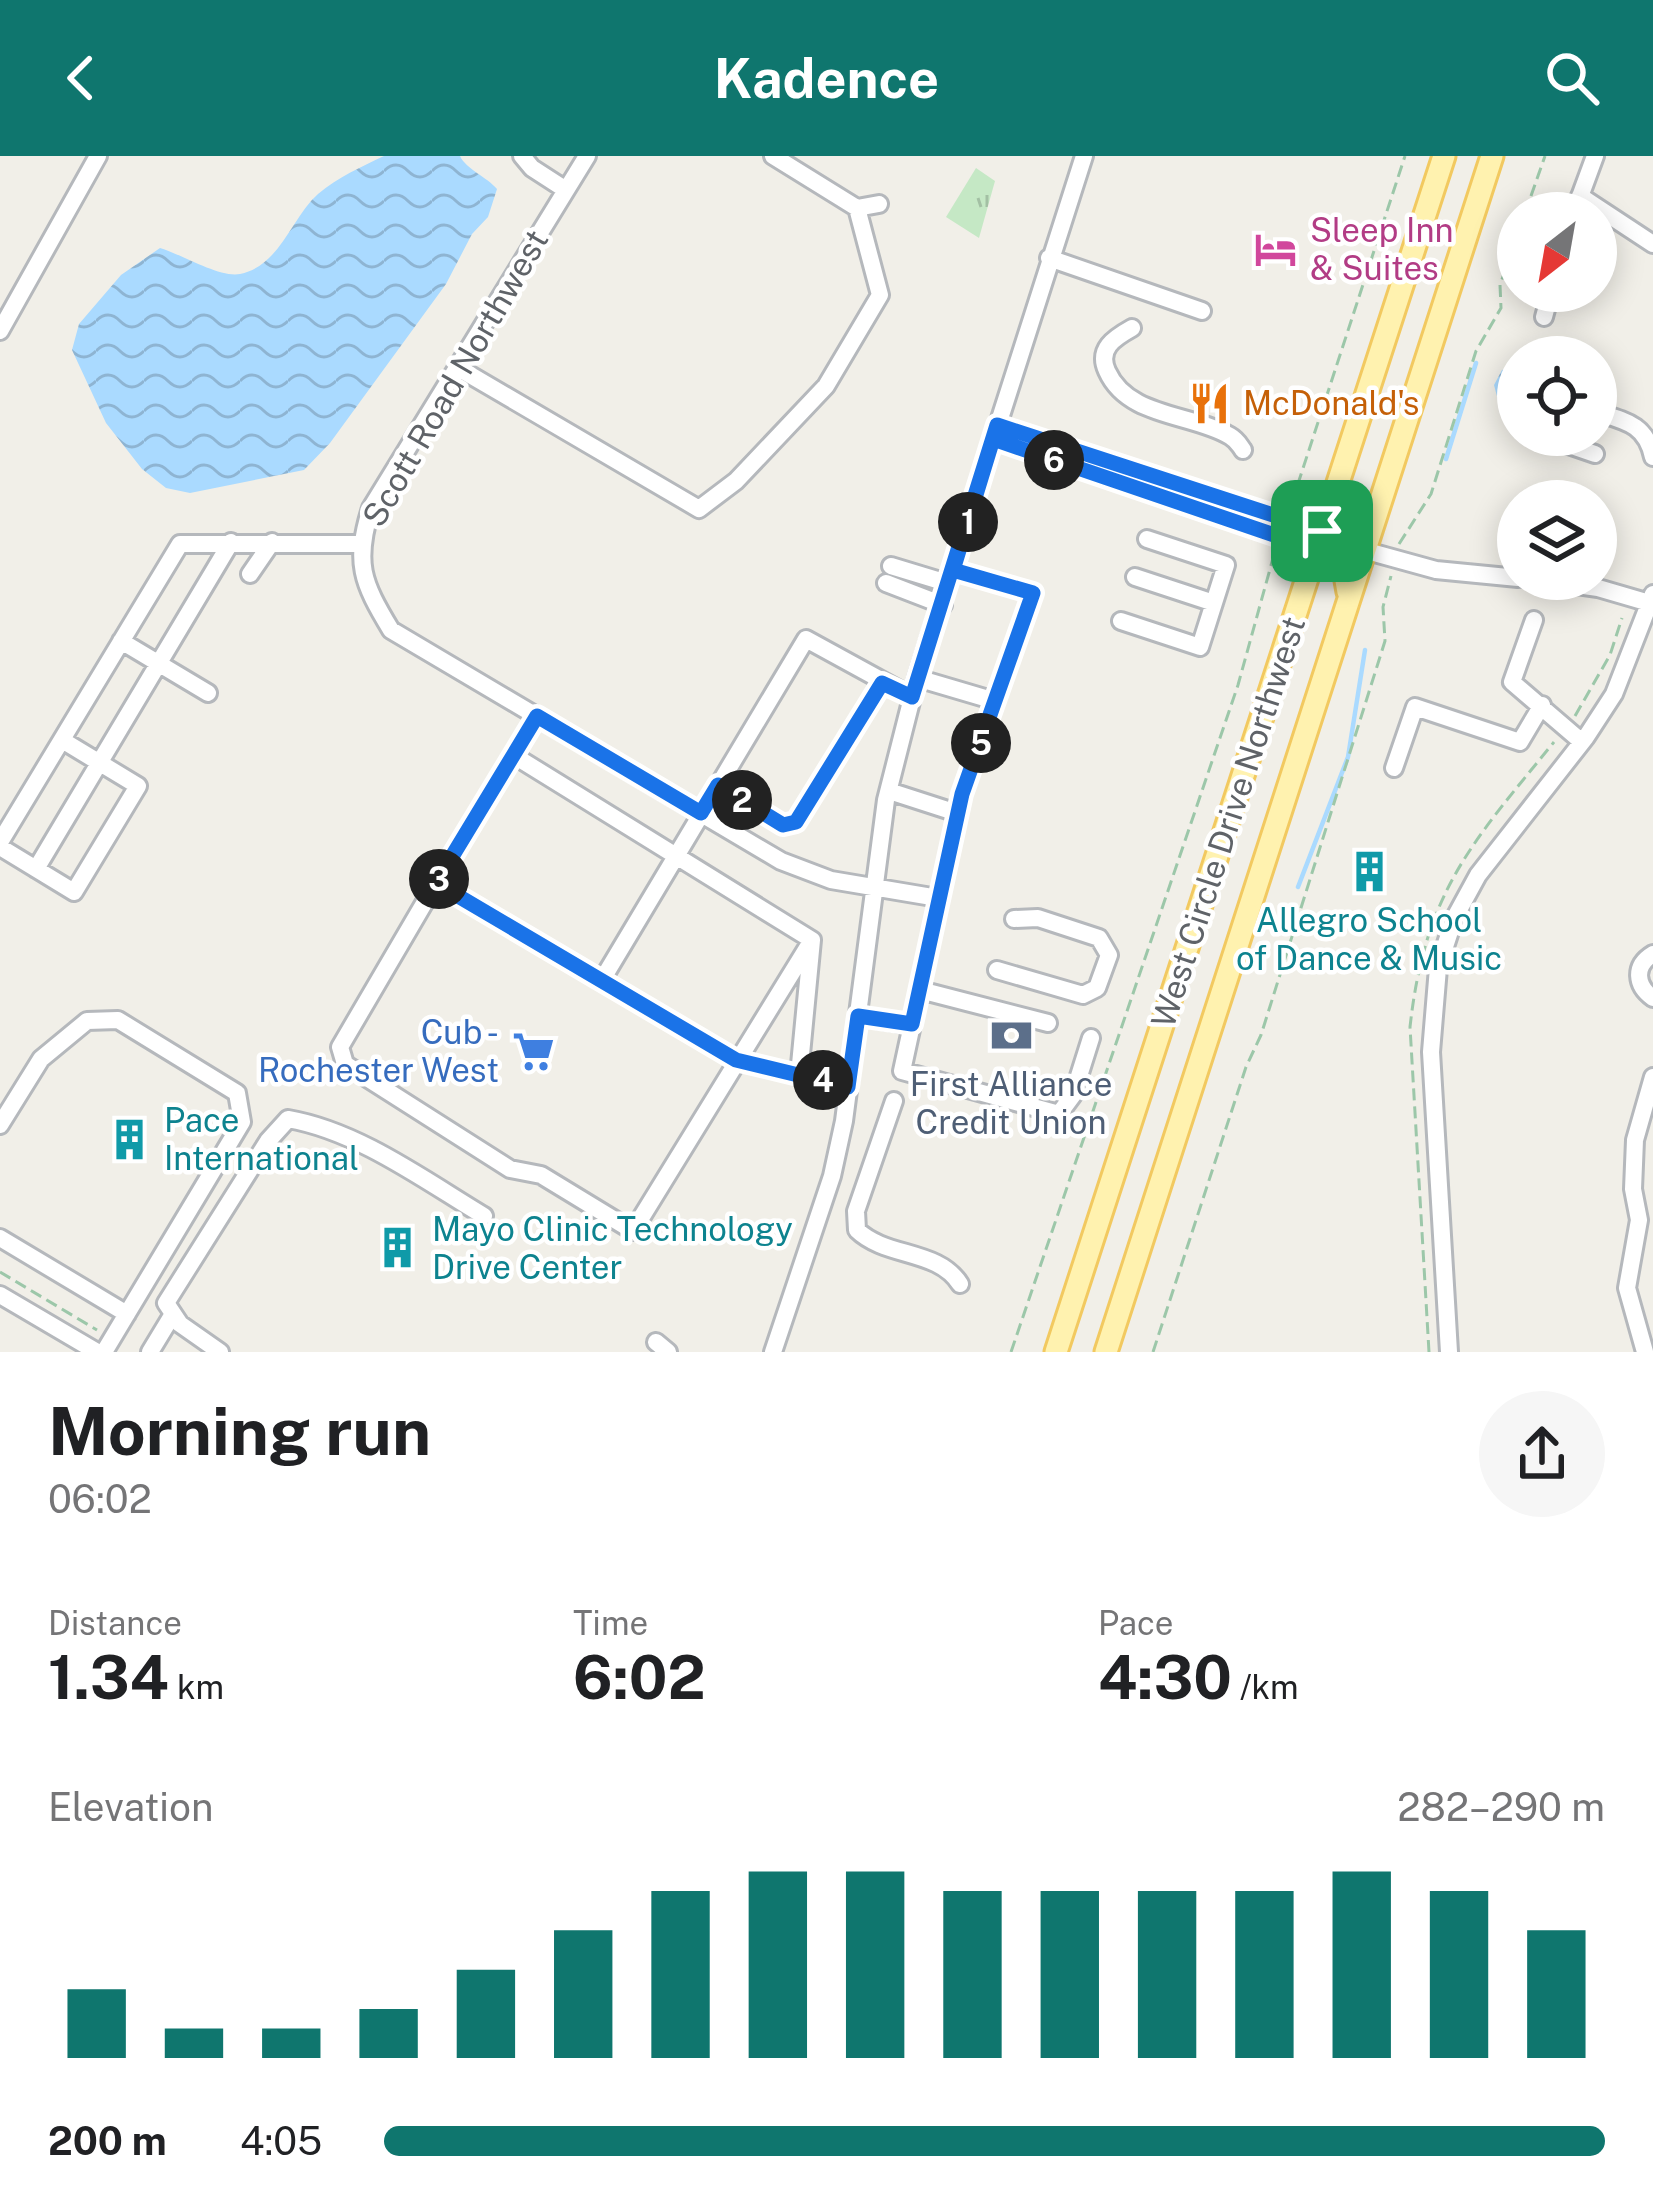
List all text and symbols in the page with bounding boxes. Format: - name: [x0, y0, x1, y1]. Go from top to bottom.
- icon: back: [48, 45, 114, 111]
- icon: search: [1539, 45, 1605, 111]
- text: Kadence: [714, 47, 939, 110]
- north arrow: [1497, 192, 1617, 312]
- map controls: [1497, 192, 1617, 600]
- place label: Sleep Inn & Suites: [1310, 211, 1454, 287]
- street label: Scott Road Northwest: [354, 223, 556, 533]
- hotel icon: Sleep Inn & Suites: [1253, 226, 1299, 272]
- button: locate: [1497, 336, 1617, 456]
- restaurant icon: McDonald's: [1186, 380, 1232, 426]
- place label: McDonald's: [1243, 384, 1419, 422]
- pin: 6: [1024, 430, 1084, 490]
- text: 6: [1043, 441, 1065, 479]
- pin: [1271, 480, 1373, 582]
- button: layers: [1497, 480, 1617, 600]
- pin: 1: [938, 492, 998, 552]
- icon: arrive: [1289, 498, 1355, 564]
- text: 1: [961, 503, 975, 541]
- street label: West Circle Drive Northwest: [1144, 612, 1312, 1032]
- pin: 5: [951, 713, 1011, 773]
- text: 5: [970, 724, 992, 762]
- pin: 2: [712, 770, 772, 830]
- text: 2: [732, 781, 752, 819]
- pin: 3: [409, 849, 469, 909]
- building icon: Allegro School of Dance & Music: [1346, 849, 1392, 895]
- text: 3: [428, 860, 450, 898]
- place label: Allegro School of Dance & Music: [1236, 901, 1502, 977]
- place label: Cub - Rochester West: [258, 1013, 499, 1089]
- bank icon: First Alliance Credit Union: [988, 1013, 1034, 1059]
- supermarket icon: Cub - Rochester West: [510, 1028, 556, 1074]
- pin: 4: [793, 1050, 853, 1110]
- text: 4: [812, 1061, 834, 1099]
- place label: First Alliance Credit Union: [910, 1065, 1112, 1141]
- place label: Pace International: [164, 1101, 359, 1177]
- building icon: Pace International: [107, 1116, 153, 1162]
- place label: Mayo Clinic Technology Drive Center: [432, 1210, 793, 1286]
- building icon: Mayo Clinic Technology Drive Center: [375, 1225, 421, 1271]
- button: share: [1479, 1391, 1605, 1517]
- text: Morning run: [48, 1392, 431, 1470]
- text: 06:02: [48, 1476, 152, 1522]
- text: Distance: [48, 1604, 182, 1642]
- text: Time: [573, 1604, 648, 1642]
- text: Pace: [1098, 1604, 1173, 1642]
- text: 1.34: [48, 1642, 169, 1713]
- text: 6:02: [573, 1642, 706, 1713]
- text: 4:30: [1098, 1642, 1232, 1713]
- text: km: [169, 1668, 224, 1706]
- text: /km: [1232, 1668, 1299, 1706]
- text: Elevation: [48, 1784, 214, 1830]
- text: 282–290 m: [1397, 1784, 1605, 1830]
- text: 200 m: [48, 2118, 167, 2164]
- text: 4:05: [240, 2118, 322, 2164]

